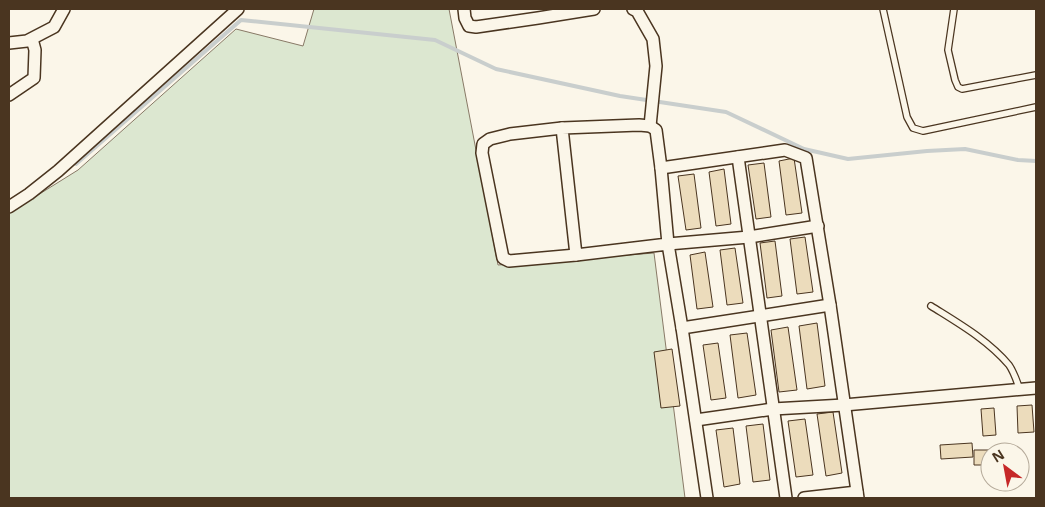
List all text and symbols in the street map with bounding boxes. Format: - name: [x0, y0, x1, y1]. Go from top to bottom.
- north arrow: [980, 442, 1030, 492]
- text: N: [988, 444, 1008, 467]

